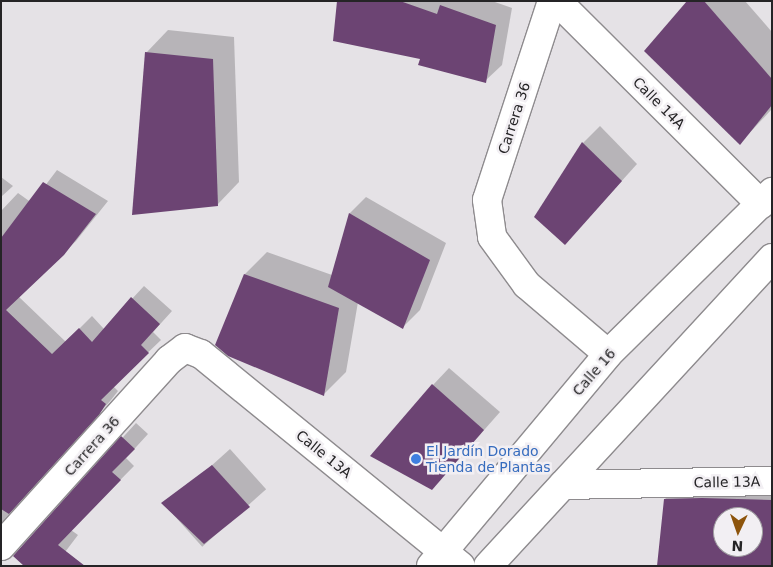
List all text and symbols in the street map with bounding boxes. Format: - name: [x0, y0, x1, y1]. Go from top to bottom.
- street label: Calle 14A: [630, 74, 688, 132]
- street label: Carrera 36: [494, 80, 534, 156]
- street label: Calle 16: [569, 345, 619, 399]
- street label: Carrera 36: [61, 413, 123, 479]
- street label: Calle 13A: [293, 427, 355, 481]
- place label: El Jardín Dorado Tienda de Plantas: [426, 443, 551, 476]
- marker: El Jardín Dorado Tienda de Plantas: [410, 453, 422, 465]
- street label: Calle 13A: [694, 473, 760, 491]
- north arrow: [713, 507, 763, 557]
- text: N: [731, 538, 744, 554]

